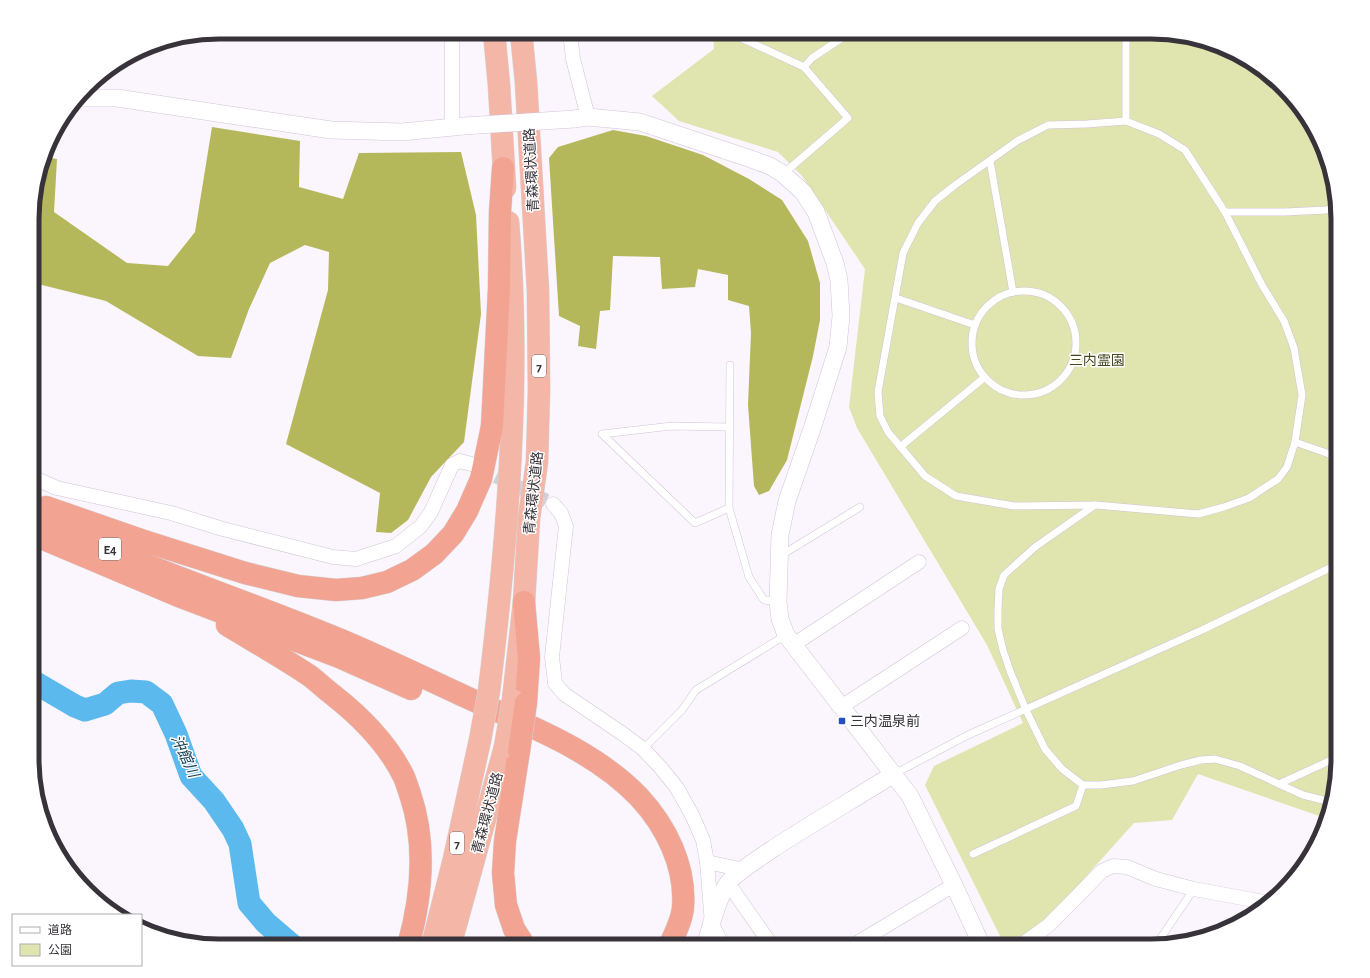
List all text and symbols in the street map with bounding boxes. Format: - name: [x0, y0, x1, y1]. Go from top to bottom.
- street label: 青森環状道路: [521, 128, 541, 212]
- park label: 三内霊園: [1069, 353, 1125, 368]
- road number: 7: [532, 355, 546, 377]
- street label: 青森環状道路: [521, 450, 545, 536]
- road number: E4: [99, 538, 121, 560]
- place label: 三内温泉前: [850, 713, 920, 729]
- marker: 三内温泉前: [837, 716, 847, 726]
- water label: 沖館川: [168, 732, 203, 782]
- street label: 青森環状道路: [468, 770, 506, 856]
- road number: 7: [450, 832, 464, 854]
- legend: [12, 914, 142, 966]
- text: 道路: [48, 923, 72, 936]
- text: 公園: [48, 944, 72, 956]

